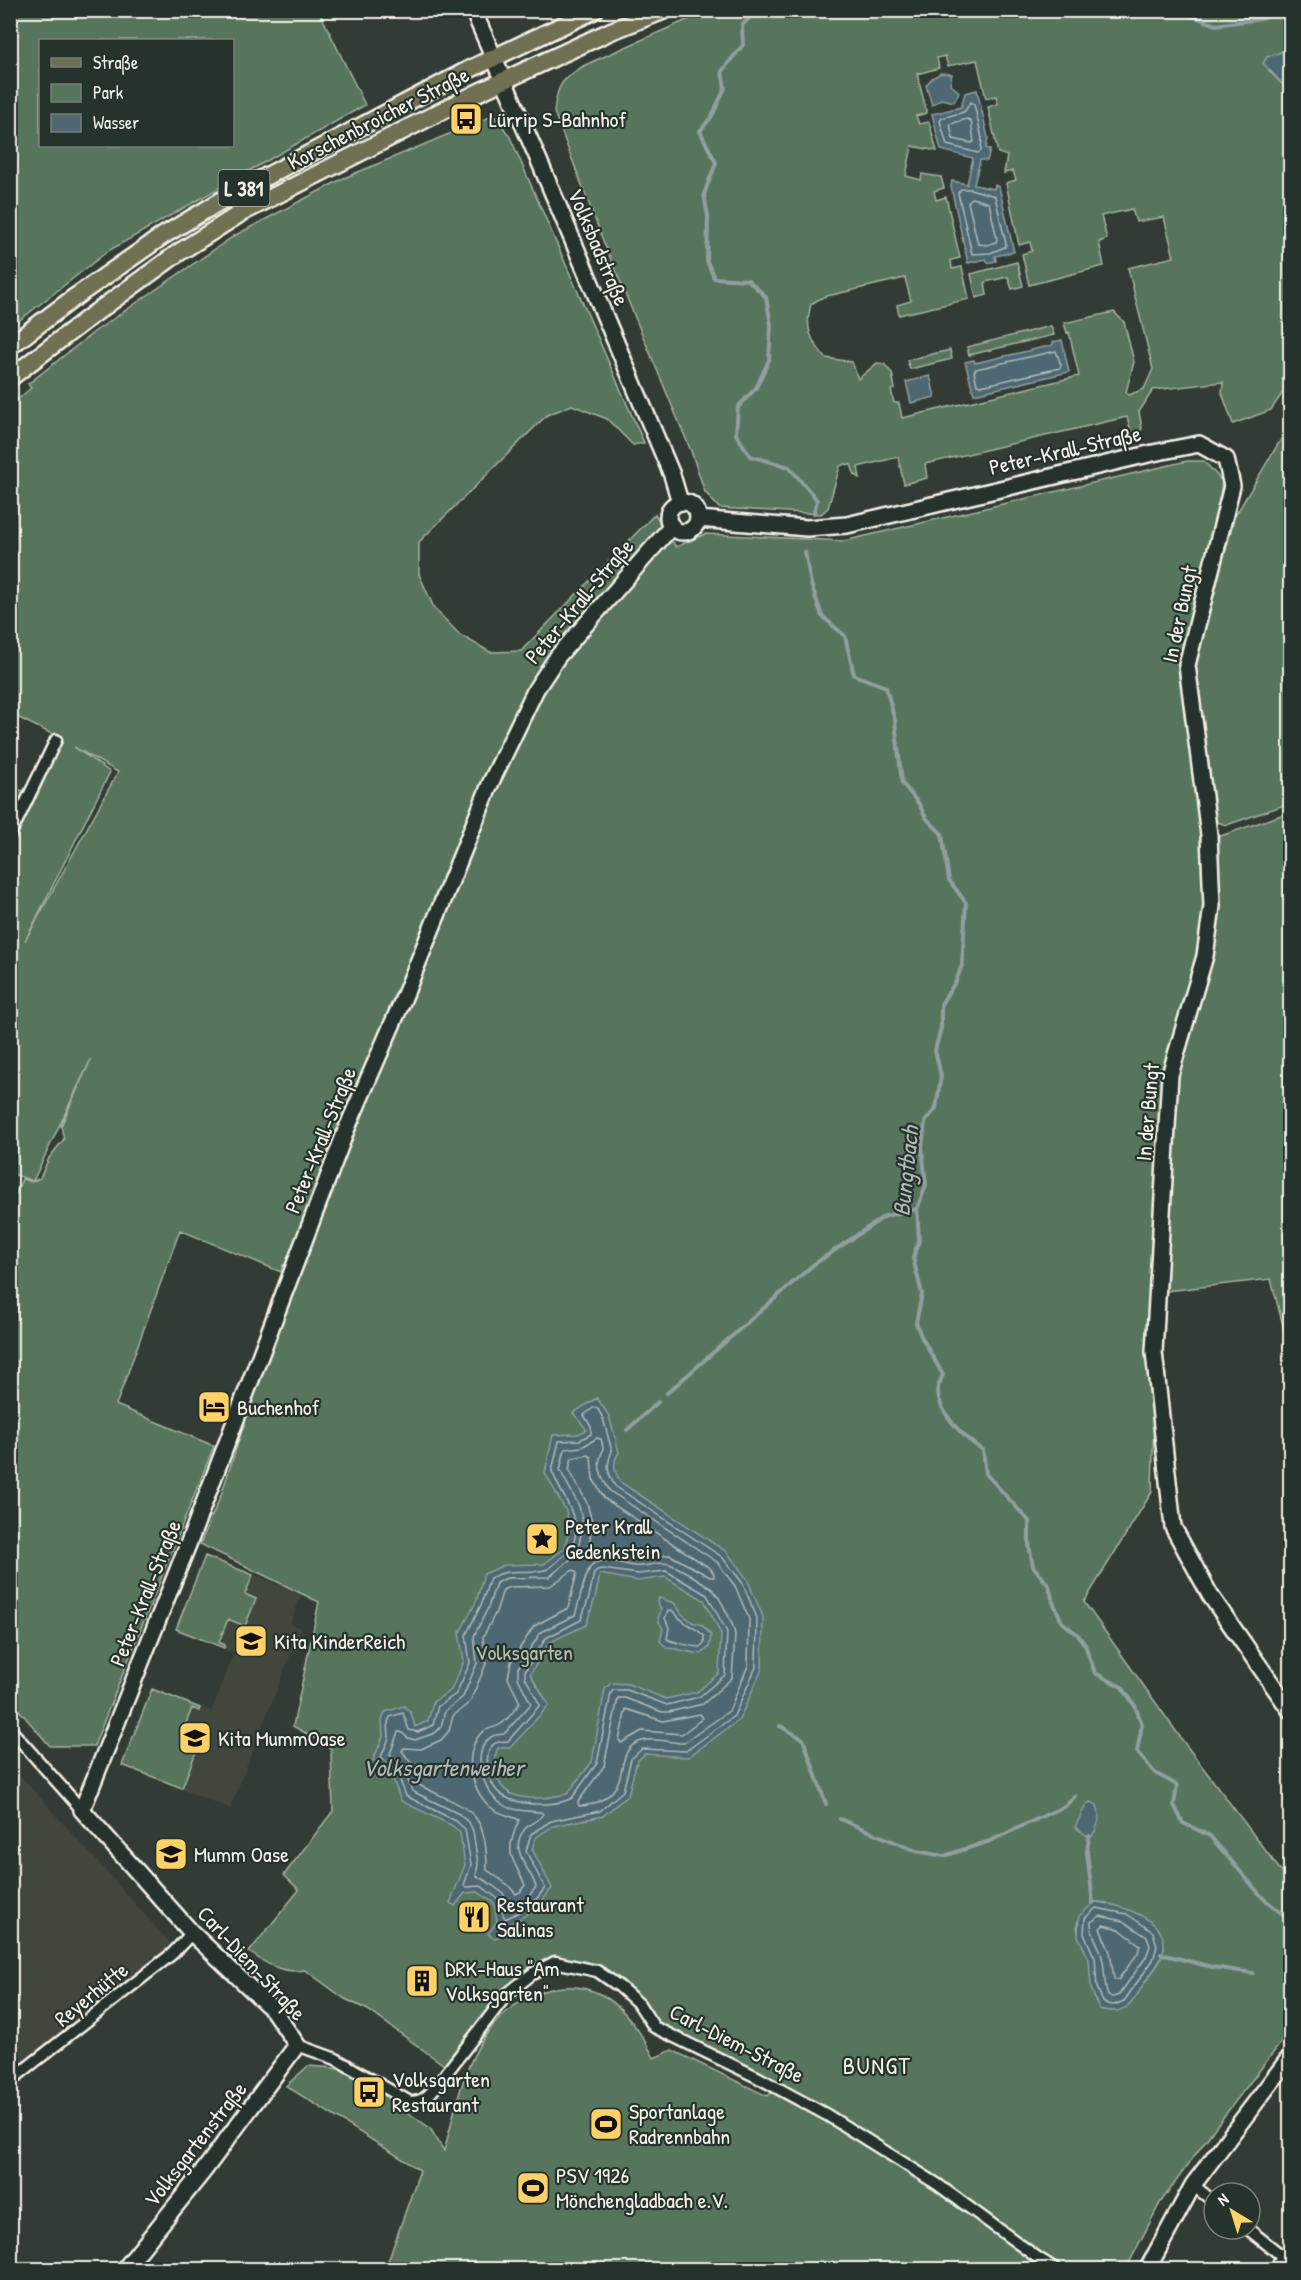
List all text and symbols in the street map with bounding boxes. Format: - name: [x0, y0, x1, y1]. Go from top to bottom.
- legend: [39, 39, 234, 147]
- text: Straße: [93, 50, 138, 75]
- street label: Korschenbroicher Straße: [282, 59, 474, 177]
- text: Park: [93, 80, 124, 105]
- bus stop icon: Lürrip S-Bahnhof: [448, 101, 484, 137]
- place label: Lürrip S-Bahnhof: [489, 104, 626, 134]
- text: Wasser: [93, 110, 139, 135]
- road number: L 381: [218, 170, 270, 206]
- street label: Volksbadstraße: [561, 184, 637, 310]
- street label: Peter-Krall-Straße: [986, 418, 1144, 482]
- street label: Peter-Krall-Straße: [518, 532, 641, 670]
- street label: In der Bungt: [1154, 562, 1204, 665]
- street label: In der Bungt: [1128, 1061, 1166, 1162]
- street label: Peter-Krall-Straße: [277, 1062, 363, 1218]
- water label: Bungtbach: [884, 1123, 927, 1218]
- hotel icon: Buchenhof: [196, 1389, 232, 1425]
- place label: Buchenhof: [237, 1392, 320, 1422]
- place label: Peter Krall Gedenkstein: [565, 1511, 660, 1566]
- street label: Peter-Krall-Straße: [102, 1515, 188, 1671]
- place icon: Peter Krall Gedenkstein: [524, 1521, 560, 1557]
- school or university icon: Kita KinderReich: [233, 1623, 269, 1659]
- place label: Kita KinderReich: [274, 1626, 405, 1656]
- park label: Volksgarten: [475, 1637, 573, 1667]
- school or university icon: Kita MummOase: [177, 1720, 213, 1756]
- place label: Kita MummOase: [218, 1723, 346, 1753]
- water label: Volksgartenweiher: [362, 1751, 527, 1784]
- school or university icon: Mumm Oase: [153, 1836, 189, 1872]
- place label: Mumm Oase: [194, 1839, 289, 1869]
- place label: Restaurant Salinas: [497, 1889, 584, 1944]
- street label: Carl-Diem-Straße: [191, 1899, 313, 2027]
- restaurant icon: Restaurant Salinas: [456, 1899, 492, 1935]
- place label: DRK-Haus "Am Volksgarten": [445, 1953, 559, 2008]
- street label: Reyerhütte: [48, 1955, 135, 2033]
- building icon: DRK-Haus "Am Volksgarten": [404, 1963, 440, 1999]
- street label: Carl-Diem-Straße: [665, 1996, 810, 2090]
- district label: BUNGT: [843, 2049, 911, 2081]
- place label: Volksgarten Restaurant: [392, 2064, 490, 2119]
- bus stop icon: Volksgarten Restaurant: [351, 2074, 387, 2110]
- street label: Volksgartenstraße: [137, 2075, 254, 2213]
- place label: Sportanlage Radrennbahn: [629, 2096, 730, 2151]
- sports icon: Sportanlage Radrennbahn: [588, 2106, 624, 2142]
- place label: PSV 1926 Mönchengladbach e.V.: [556, 2160, 728, 2215]
- sports icon: PSV 1926 Mönchengladbach e.V.: [515, 2170, 551, 2206]
- north arrow: [1202, 2181, 1262, 2241]
- text: N: [1213, 2188, 1233, 2210]

